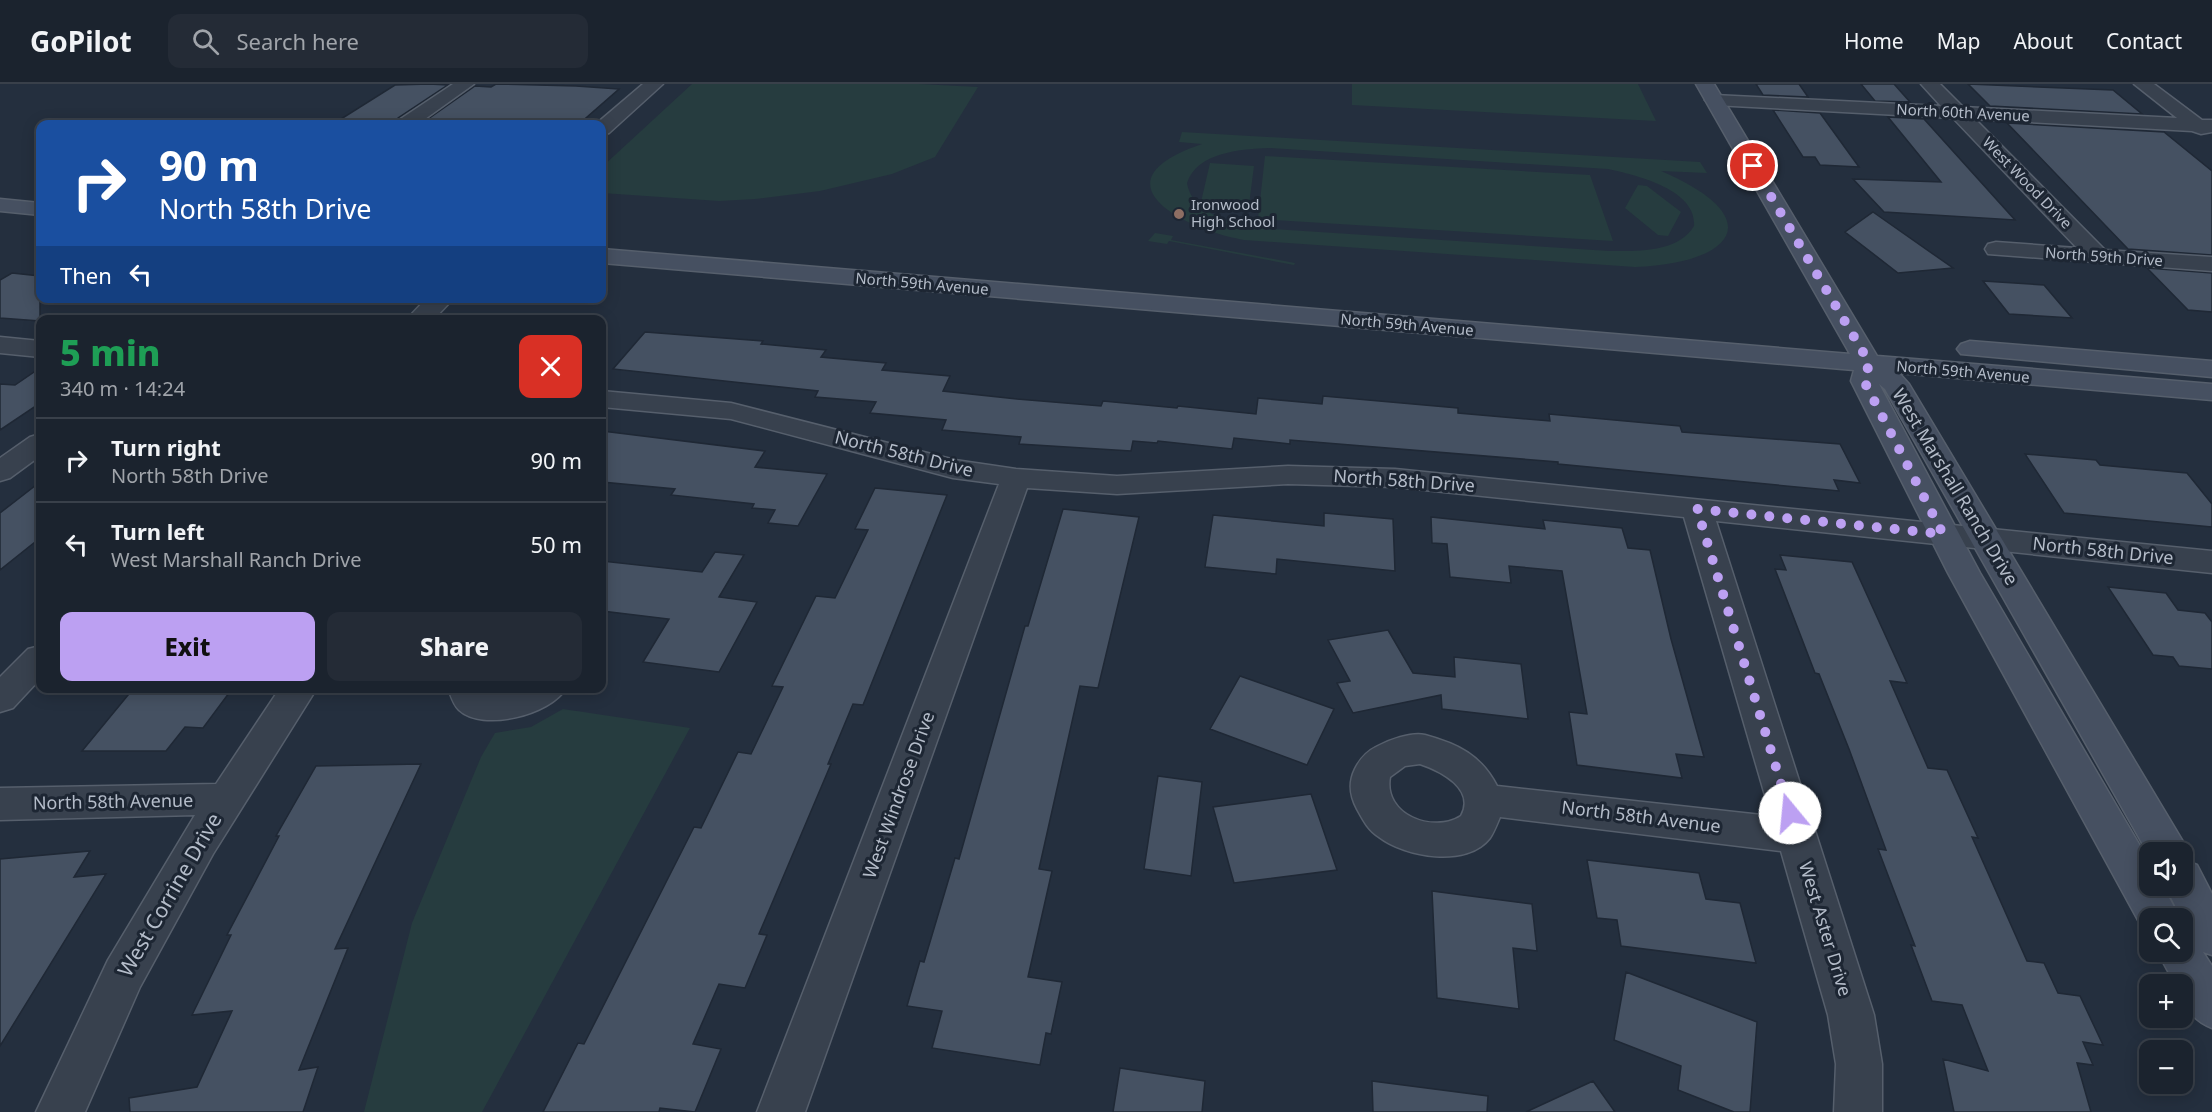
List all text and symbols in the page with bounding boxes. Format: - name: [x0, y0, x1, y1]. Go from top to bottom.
- search box: [168, 14, 588, 68]
- text: GoPilot: [30, 22, 132, 60]
- icon: search: [189, 25, 222, 58]
- text: Search here: [237, 26, 359, 56]
- text: Home: [1844, 27, 1904, 55]
- text: Map: [1937, 27, 1980, 55]
- text: About: [2013, 27, 2073, 55]
- text: Contact: [2106, 27, 2182, 55]
- street label: North 60th Avenue: [1896, 99, 2030, 125]
- street label: West Wood Drive: [1979, 132, 2077, 233]
- text: 90 m: [159, 136, 259, 193]
- pin: [1727, 140, 1778, 191]
- icon: right: [60, 144, 138, 222]
- icon: arrive: [1736, 149, 1769, 182]
- text: North 58th Drive: [159, 190, 372, 227]
- place label: Ironwood High School: [1191, 194, 1275, 231]
- marker: Ironwood High School: [1172, 207, 1186, 221]
- street label: North 59th Drive: [2044, 242, 2164, 270]
- icon: left: [124, 258, 157, 291]
- text: Then: [60, 260, 112, 290]
- street label: North 59th Avenue: [855, 267, 990, 299]
- street label: North 59th Avenue: [1340, 308, 1475, 340]
- text: 5 min: [60, 328, 161, 377]
- button: close: [519, 335, 582, 398]
- street label: North 59th Avenue: [1896, 355, 2031, 387]
- text: 340 m · 14:24: [60, 375, 185, 402]
- street label: West Marshall Ranch Drive: [1888, 384, 2024, 589]
- street label: North 58th Drive: [833, 424, 976, 482]
- text: Turn right: [111, 432, 221, 462]
- icon: right: [60, 444, 93, 477]
- text: 90 m: [531, 445, 582, 475]
- text: North 58th Drive: [111, 462, 268, 489]
- street label: North 58th Drive: [1333, 463, 1476, 497]
- text: Turn left: [111, 516, 205, 546]
- icon: left: [60, 528, 93, 561]
- text: 50 m: [531, 529, 582, 559]
- street label: North 58th Drive: [2031, 531, 2175, 569]
- text: West Marshall Ranch Drive: [111, 546, 361, 573]
- button: Exit: [60, 612, 315, 681]
- button: Share: [327, 612, 582, 681]
- street label: West Windrose Drive: [857, 708, 939, 881]
- position arrow: [1758, 781, 1822, 845]
- street label: North 58th Avenue: [33, 788, 193, 814]
- street label: North 58th Avenue: [1560, 794, 1722, 838]
- street label: West Corrine Drive: [111, 807, 228, 982]
- map controls: [2139, 842, 2193, 1094]
- button: sound: [2139, 842, 2193, 896]
- street label: West Aster Drive: [1794, 858, 1858, 999]
- button: search: [2139, 908, 2193, 962]
- button: +: [2139, 974, 2193, 1028]
- button: −: [2139, 1040, 2193, 1094]

